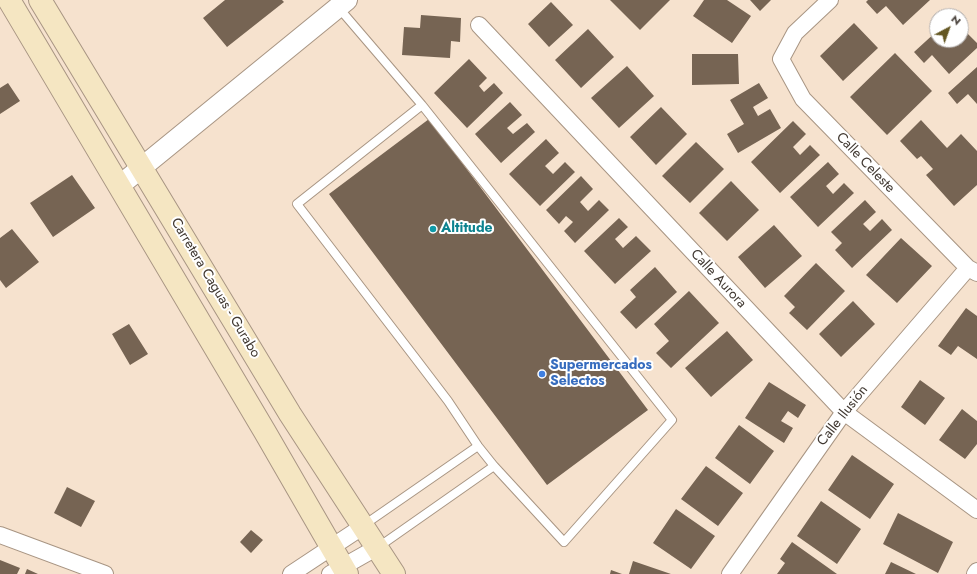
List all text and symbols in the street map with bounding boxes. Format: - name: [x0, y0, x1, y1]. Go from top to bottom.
- north arrow: [929, 8, 969, 48]
- text: N: [948, 11, 965, 29]
- street label: Calle Celeste: [832, 129, 898, 197]
- street label: Carretera Caguas - Gurabo: [167, 215, 263, 361]
- place label: Altitude: [441, 221, 493, 237]
- marker: Altitude: [428, 224, 438, 234]
- street label: Calle Aurora: [687, 246, 749, 312]
- place label: Supermercados Selectos: [550, 358, 652, 390]
- marker: Supermercados Selectos: [537, 369, 547, 379]
- street label: Calle Ilusión: [814, 382, 872, 450]

